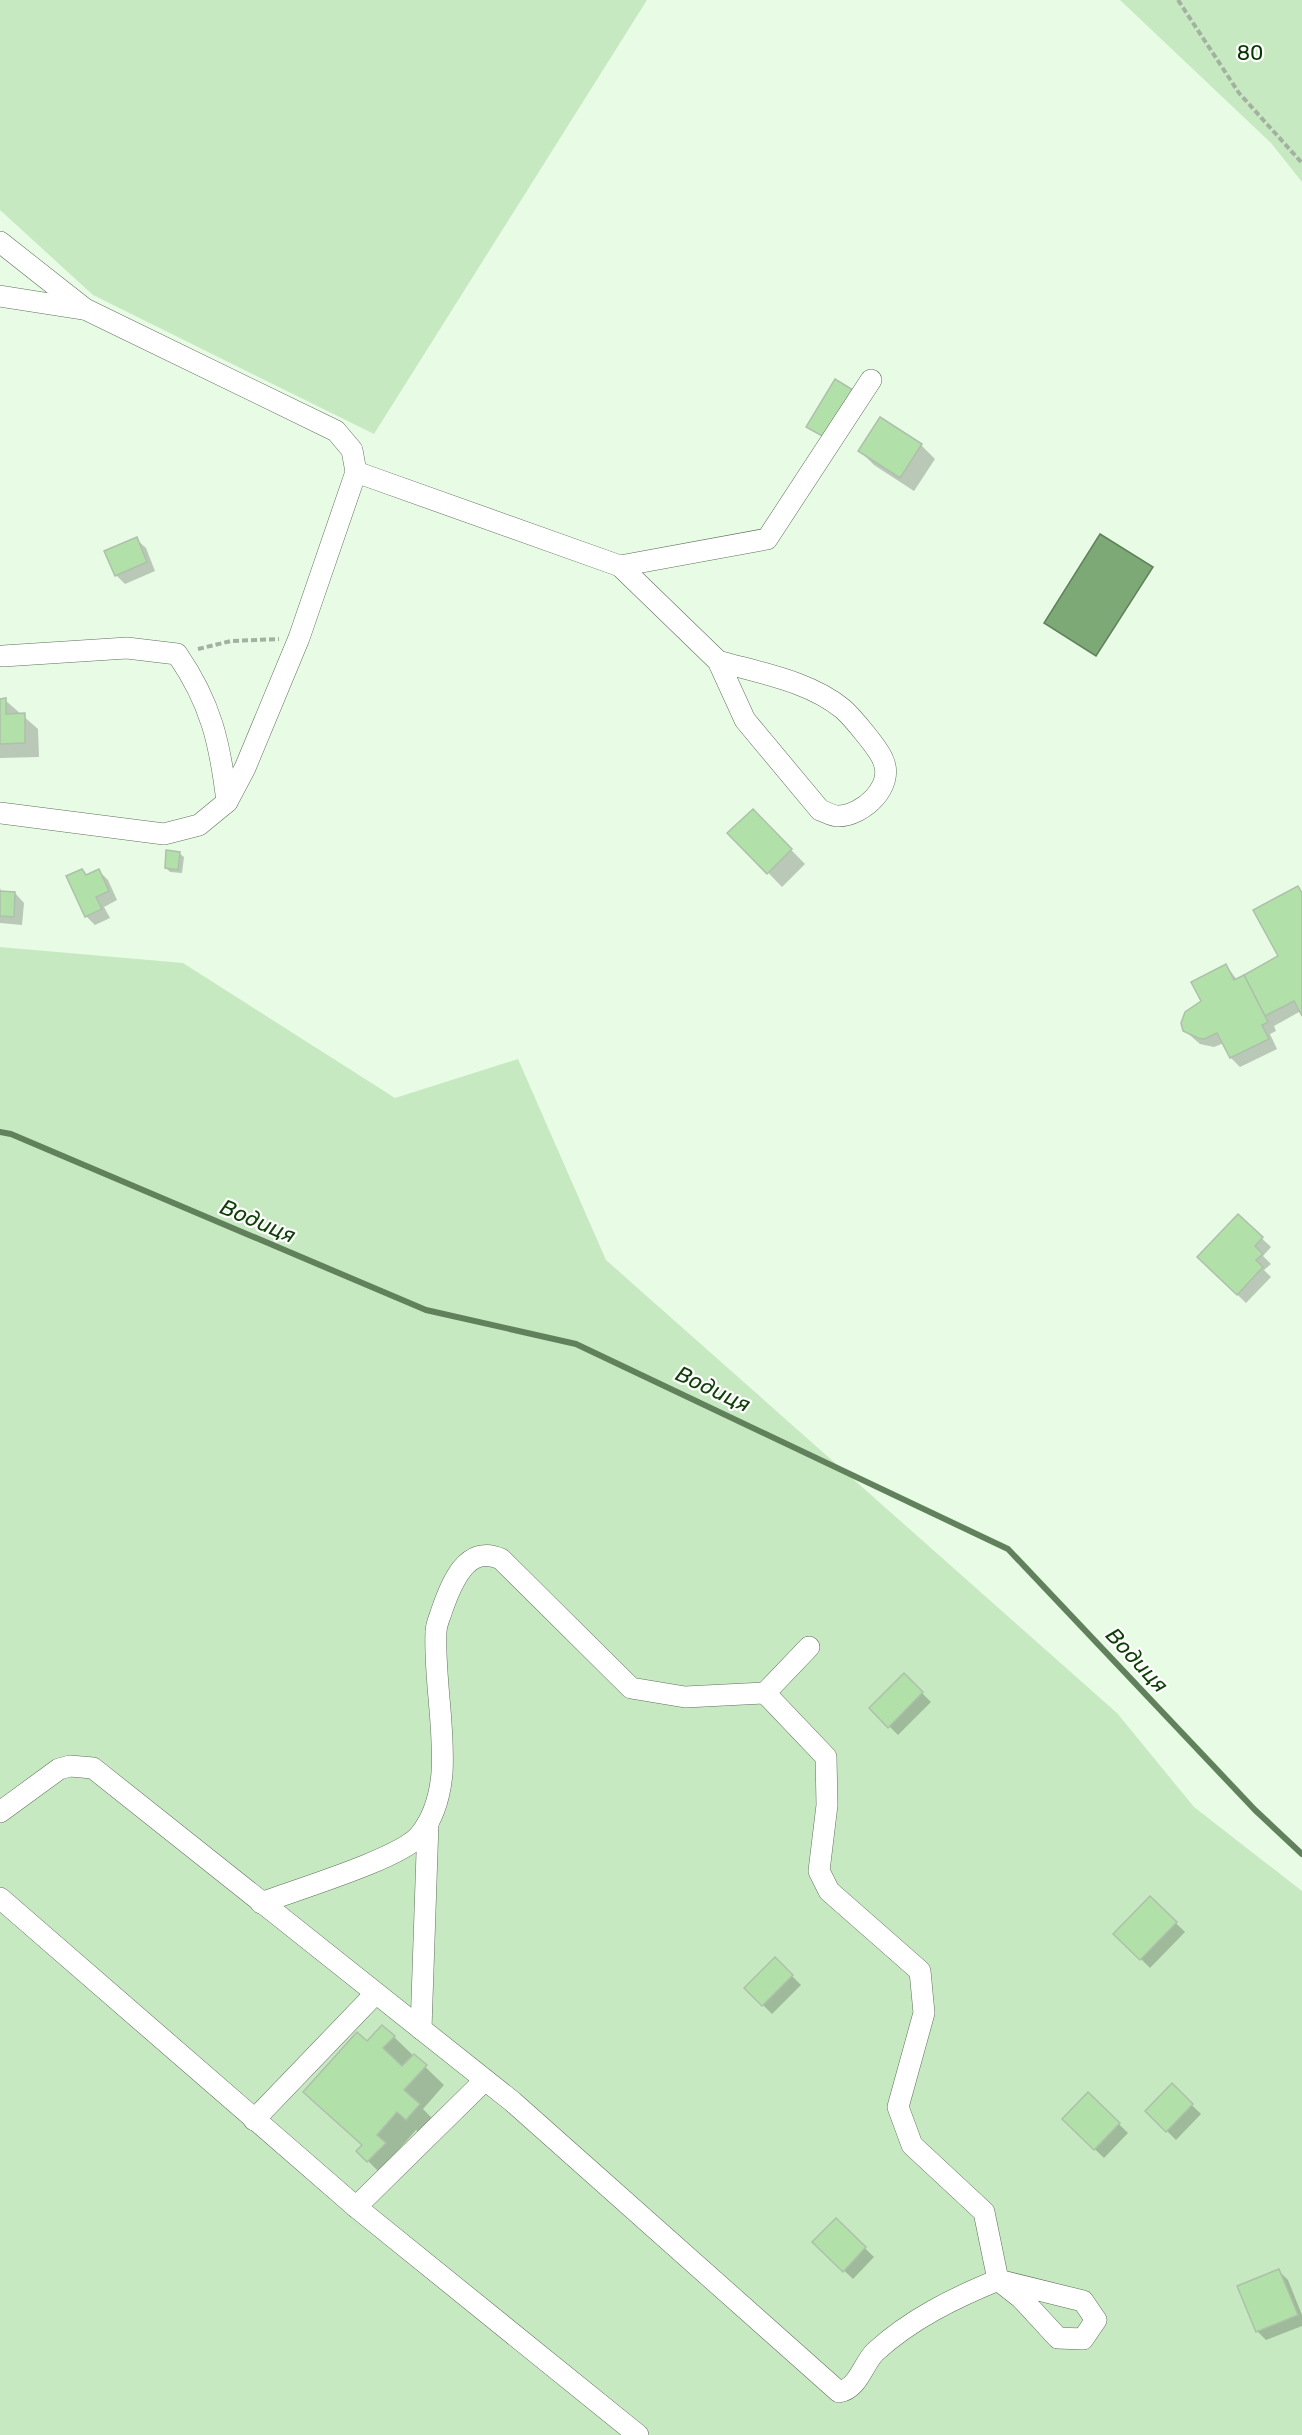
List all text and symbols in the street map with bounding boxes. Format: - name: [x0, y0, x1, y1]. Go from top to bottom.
- park label: 80: [1237, 40, 1263, 65]
- water label: Водиця: [216, 1193, 300, 1249]
- water label: Водиця: [671, 1360, 755, 1418]
- water label: Водиця: [1100, 1622, 1174, 1698]

